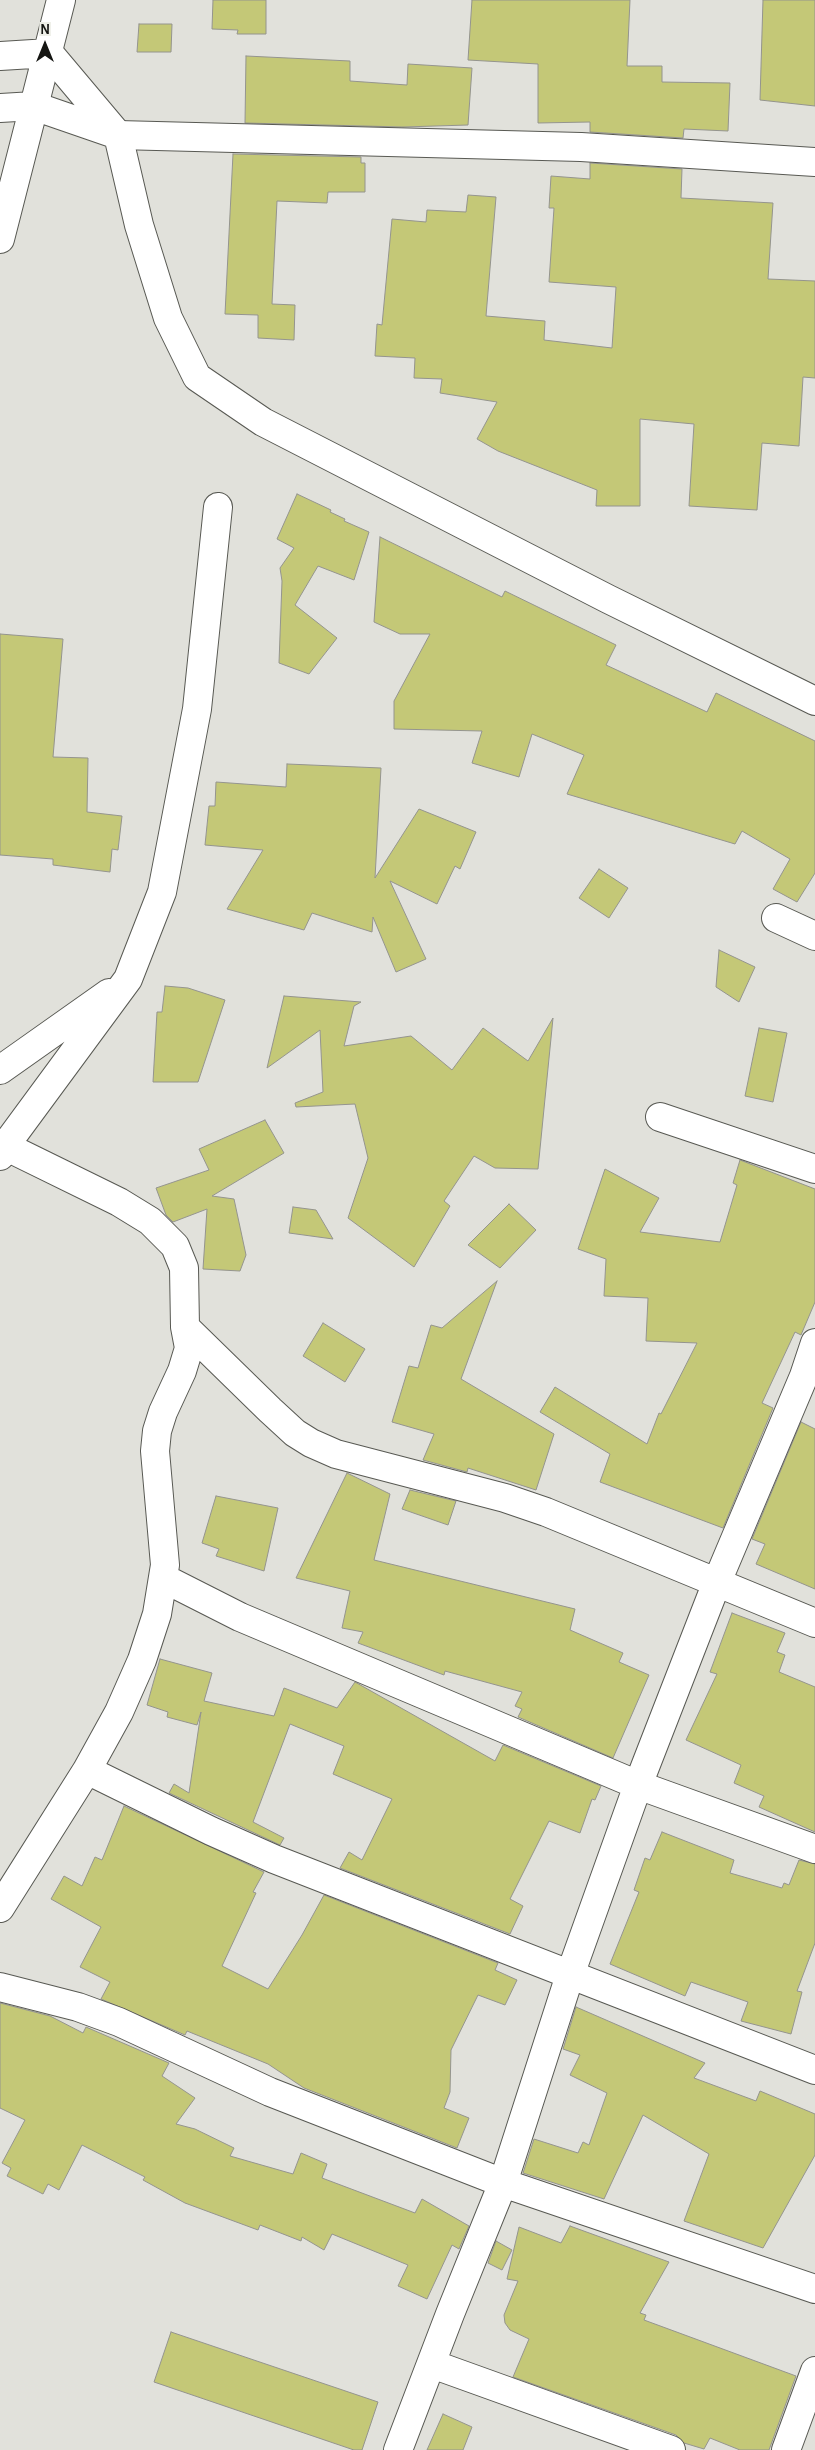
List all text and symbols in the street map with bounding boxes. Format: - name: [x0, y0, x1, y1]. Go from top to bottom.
- north arrow: [20, 20, 70, 70]
- text: N: [40, 23, 50, 37]

